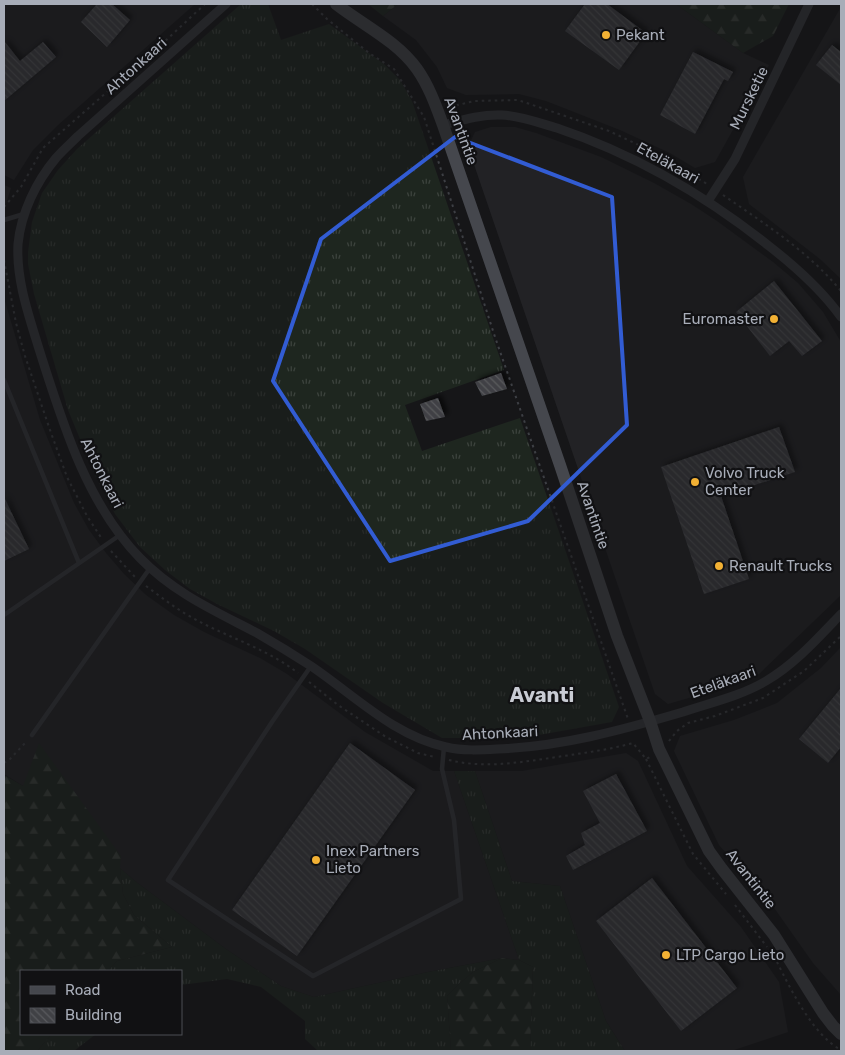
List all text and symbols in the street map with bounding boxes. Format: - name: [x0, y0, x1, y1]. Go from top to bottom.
- place label: Pekant: [616, 26, 665, 44]
- marker: Pekant: [600, 29, 612, 41]
- street label: Ahtonkaari: [102, 34, 170, 98]
- street label: Mursketie: [726, 64, 772, 132]
- street label: Avantintie: [440, 94, 482, 168]
- street label: Eteläkaari: [634, 138, 702, 188]
- place label: Euromaster: [683, 310, 764, 328]
- marker: Euromaster: [768, 313, 780, 325]
- street label: Ahtonkaari: [77, 435, 127, 511]
- place label: Volvo Truck Center: [705, 464, 785, 499]
- marker: Volvo Truck Center: [689, 476, 701, 488]
- street label: Avantintie: [573, 478, 613, 552]
- place label: Renault Trucks: [729, 557, 832, 575]
- marker: Renault Trucks: [713, 560, 725, 572]
- street label: Eteläkaari: [688, 662, 758, 702]
- district label: Avanti: [510, 683, 574, 707]
- street label: Ahtonkaari: [462, 722, 538, 744]
- place label: Inex Partners Lieto: [326, 842, 420, 877]
- street label: Avantintie: [722, 845, 780, 913]
- marker: Inex Partners Lieto: [310, 854, 322, 866]
- place label: LTP Cargo Lieto: [676, 946, 784, 964]
- marker: LTP Cargo Lieto: [660, 949, 672, 961]
- legend: [20, 970, 182, 1035]
- text: Road: [65, 981, 101, 999]
- text: Building: [65, 1006, 122, 1024]

